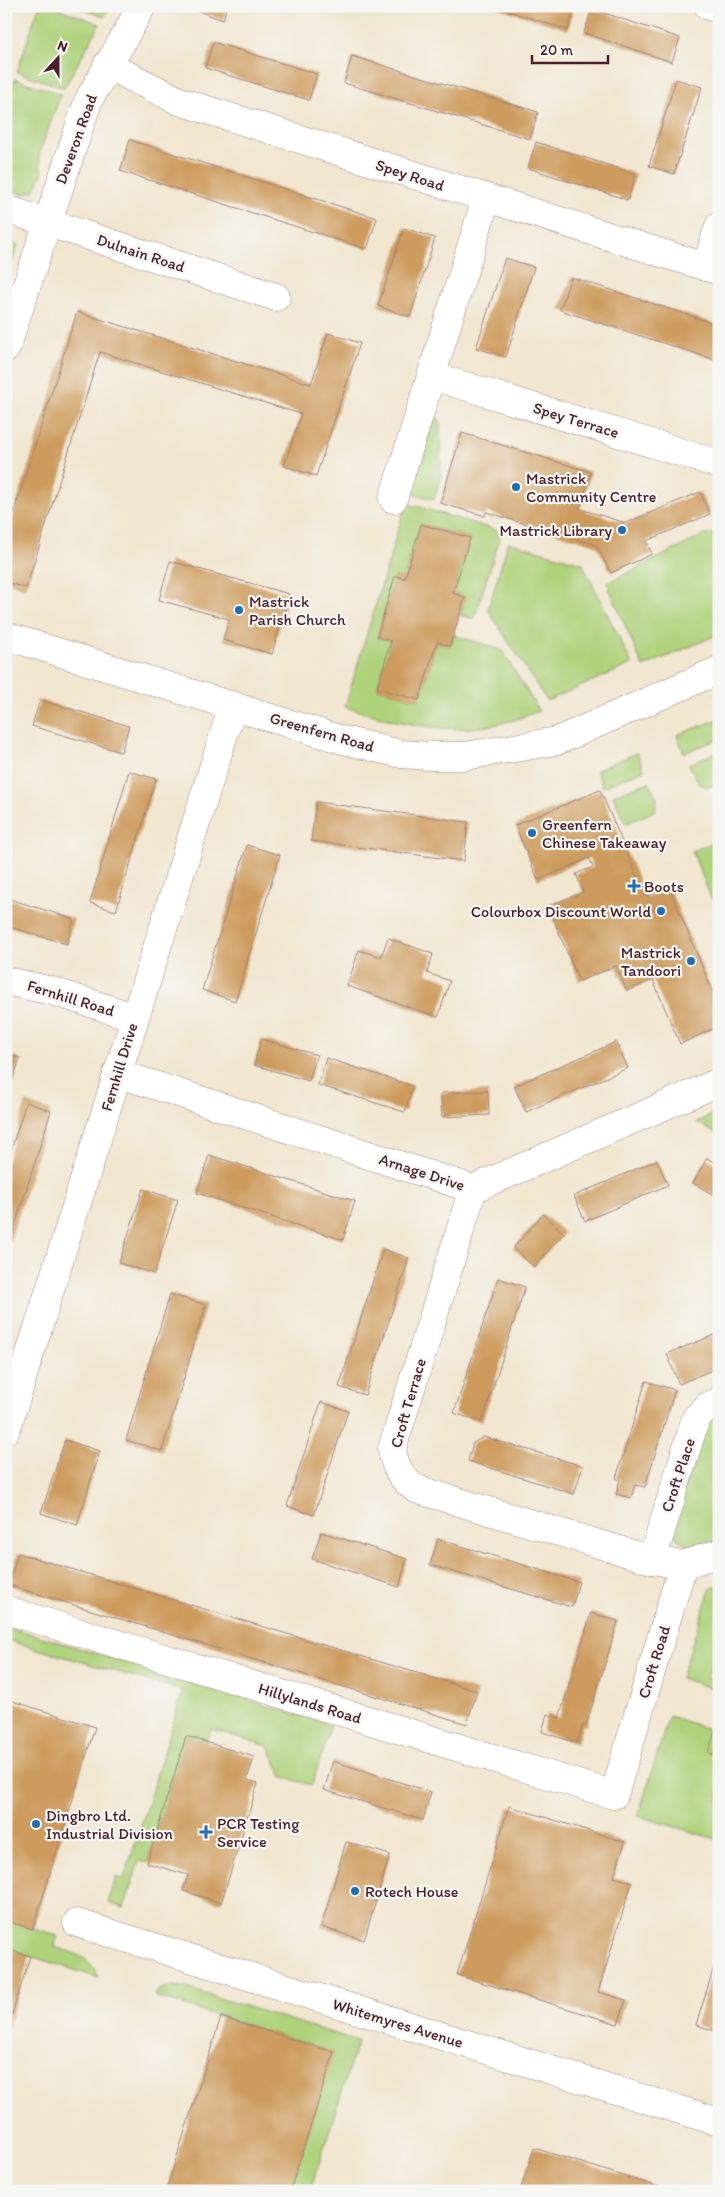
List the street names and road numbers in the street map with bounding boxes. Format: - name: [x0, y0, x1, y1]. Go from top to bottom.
- street label: Deveron Road: [51, 91, 101, 187]
- street label: Spey Road: [373, 155, 447, 195]
- street label: Dulnain Road: [95, 230, 188, 276]
- street label: Spey Terrace: [531, 398, 621, 442]
- street label: Greenfern Road: [268, 708, 377, 756]
- street label: Fernhill Road: [25, 976, 117, 1020]
- street label: Fernhill Drive: [97, 1020, 141, 1114]
- street label: Arnage Drive: [377, 1149, 467, 1195]
- street label: Croft Terrace: [386, 1356, 430, 1450]
- street label: Croft Place: [657, 1435, 699, 1514]
- street label: Croft Road: [634, 1623, 674, 1701]
- street label: Hillylands Road: [256, 1678, 364, 1728]
- street label: Whitemyres Avenue: [330, 1994, 466, 2052]

